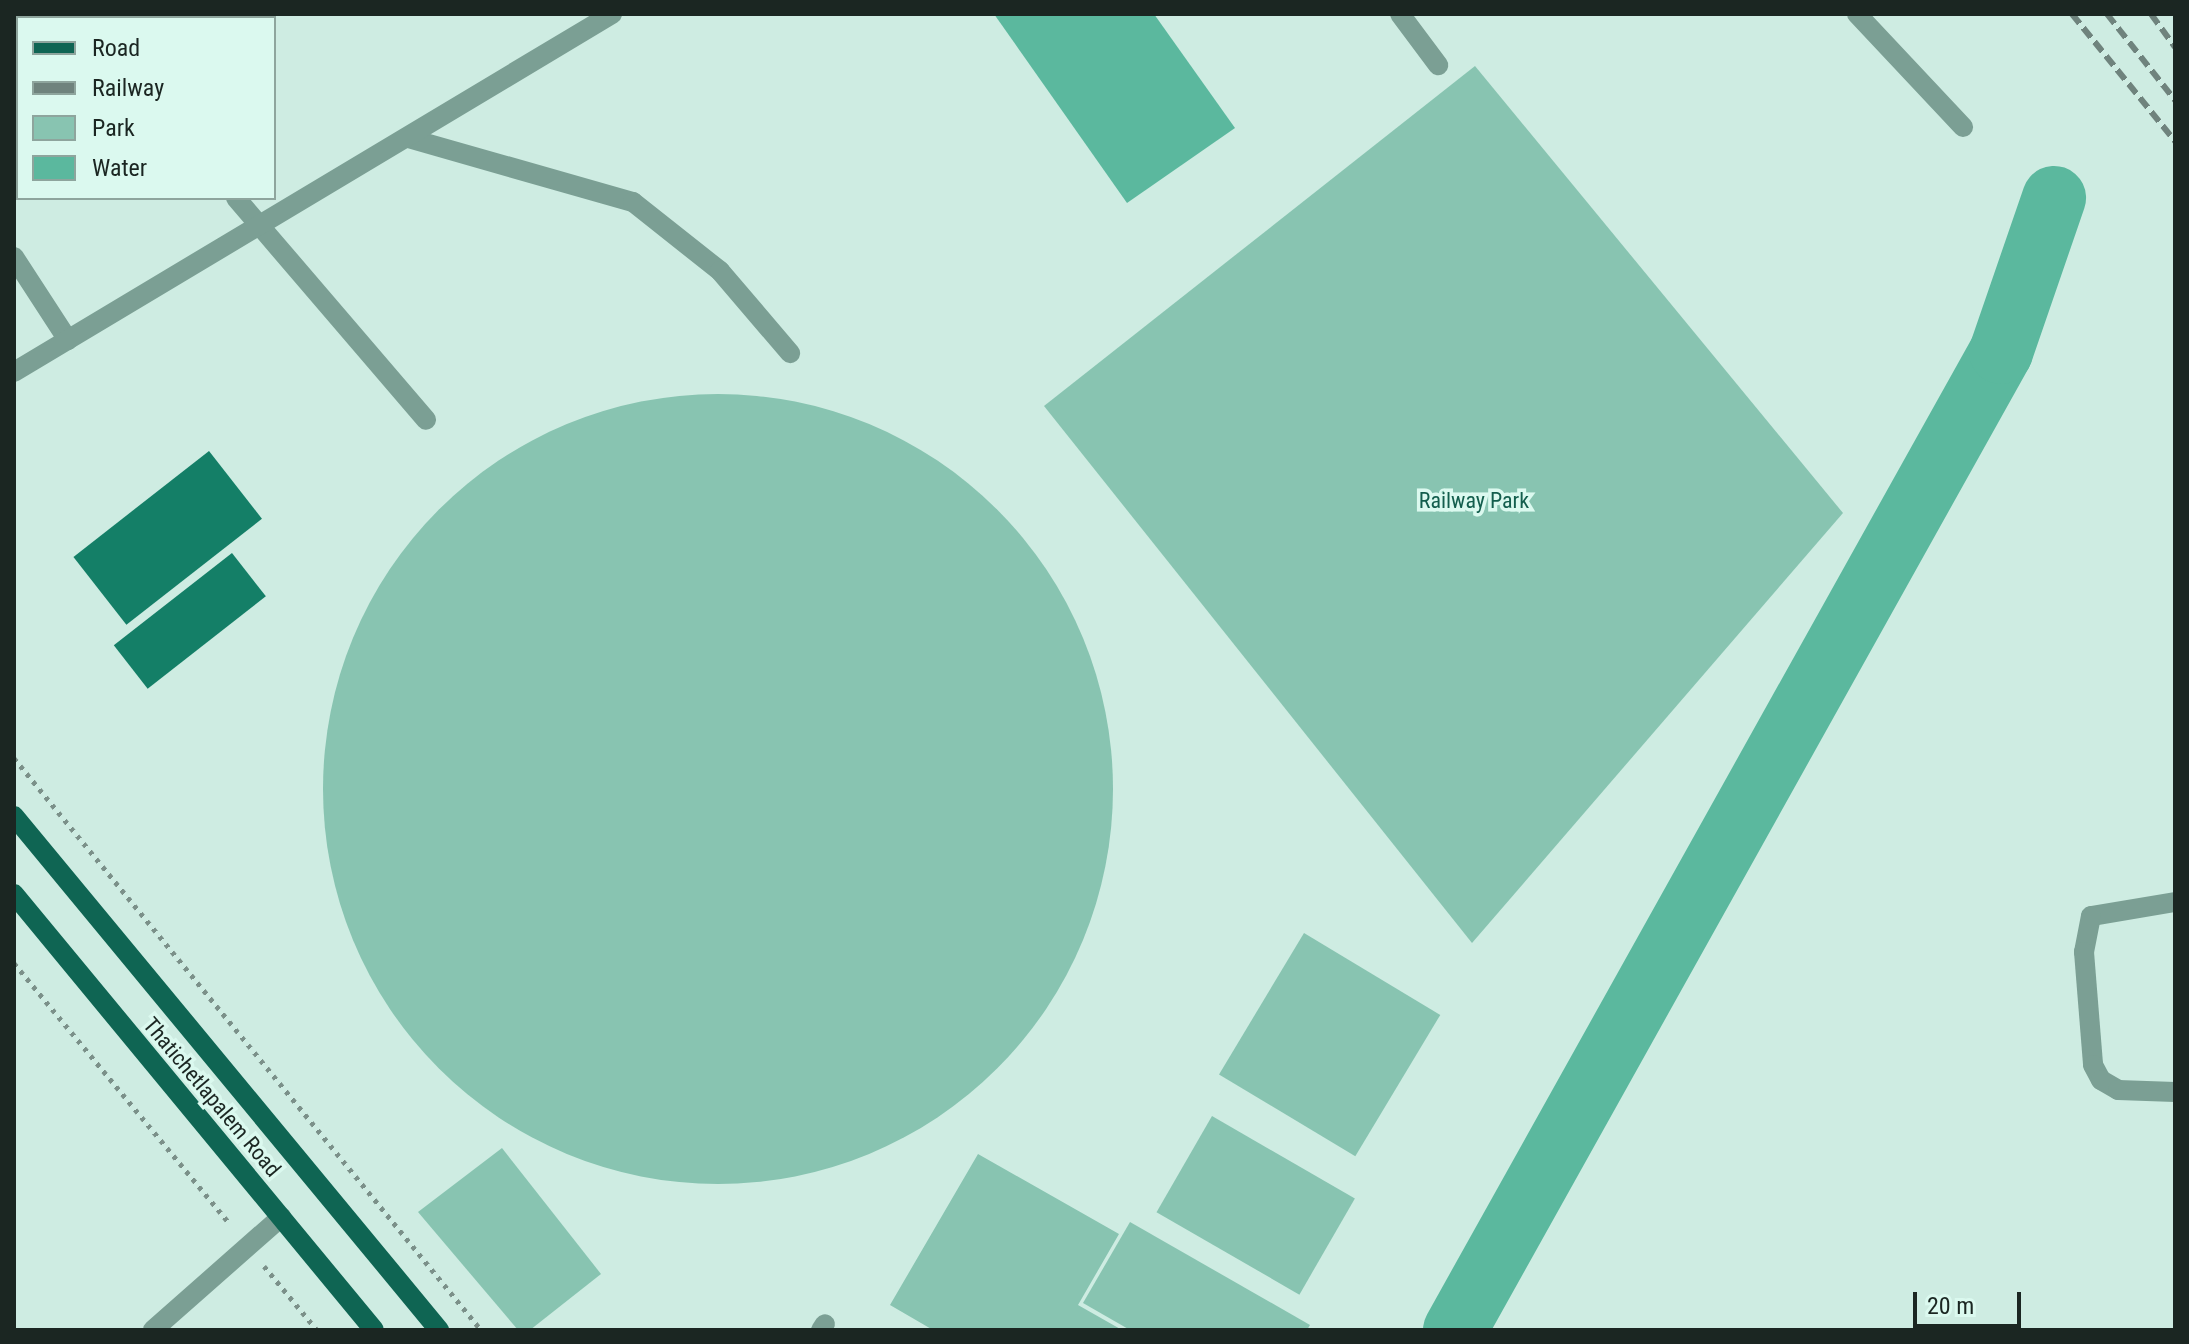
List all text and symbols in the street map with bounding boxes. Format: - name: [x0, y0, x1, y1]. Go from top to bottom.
- legend: [16, 16, 276, 200]
- text: Road: [92, 34, 140, 62]
- text: Railway: [92, 74, 164, 102]
- text: Park: [92, 114, 135, 142]
- text: Water: [92, 154, 147, 182]
- park label: Railway Park: [1419, 488, 1529, 514]
- street label: Thatichetlapalem Road: [138, 1012, 286, 1182]
- scale bar: [1917, 1276, 2025, 1326]
- text: 20 m: [1927, 1292, 1974, 1320]

